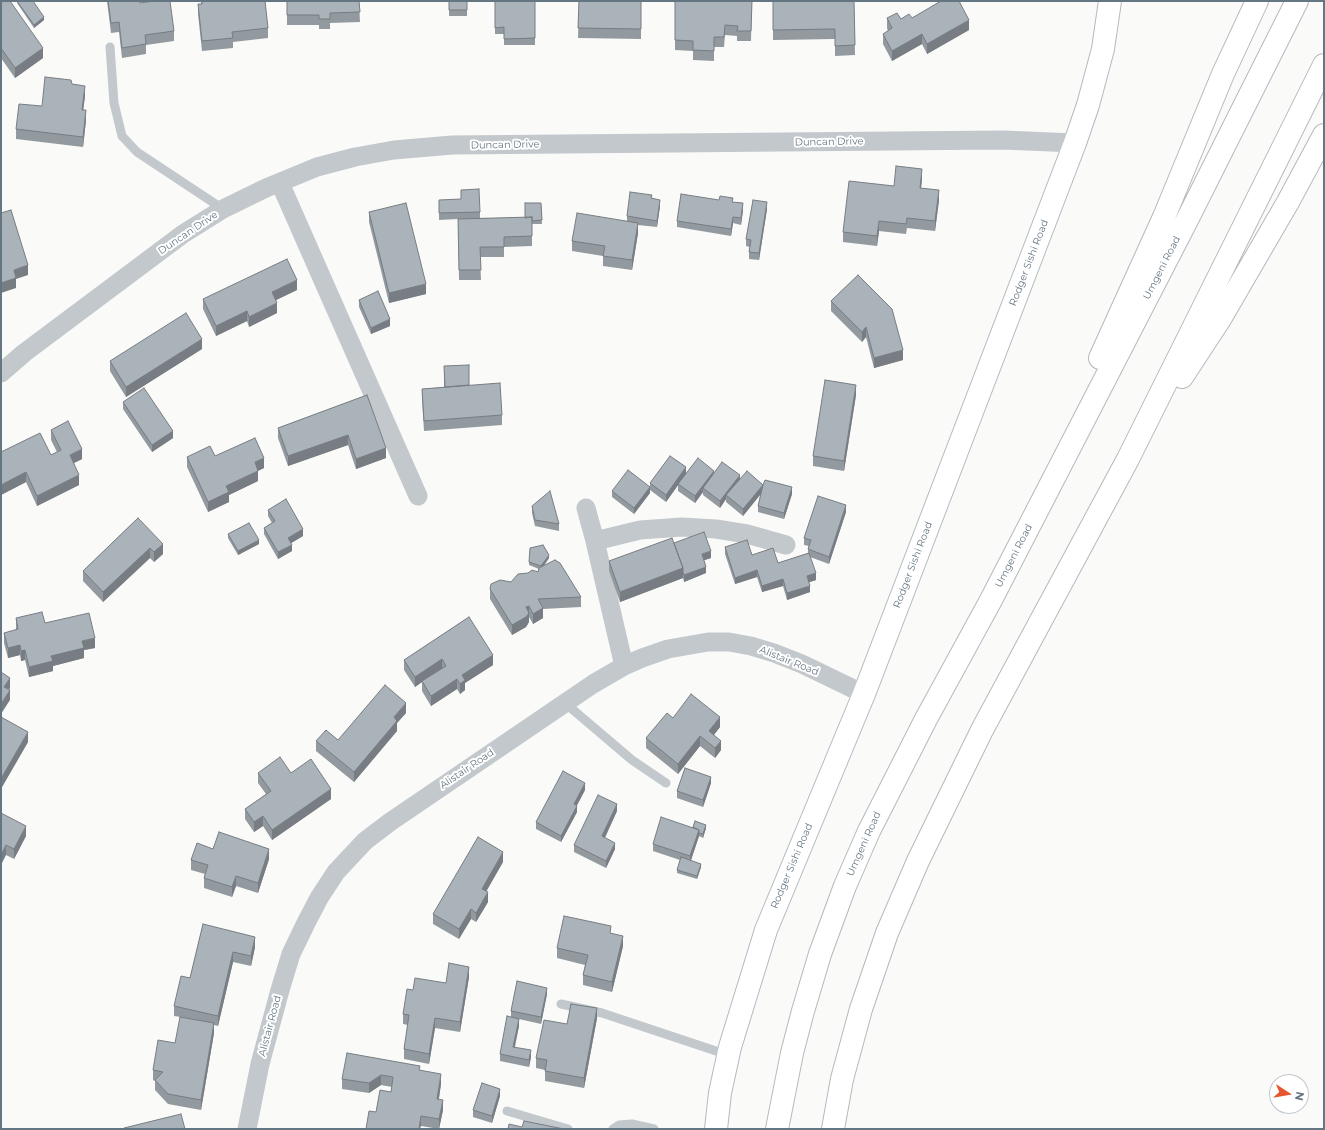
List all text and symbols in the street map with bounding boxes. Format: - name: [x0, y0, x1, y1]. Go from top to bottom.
- street label: Duncan Drive: [794, 135, 864, 149]
- street label: Duncan Drive: [470, 138, 540, 152]
- street label: Duncan Drive: [156, 209, 220, 257]
- street label: Rodger Sishi Road: [1007, 218, 1051, 308]
- street label: Umgeni Road: [1141, 234, 1183, 302]
- street label: Rodger Sishi Road: [891, 520, 935, 610]
- street label: Umgeni Road: [993, 522, 1035, 590]
- street label: Alistair Road: [758, 644, 820, 678]
- street label: Alistair Road: [438, 747, 496, 791]
- street label: Umgeni Road: [844, 810, 884, 878]
- street label: Rodger Sishi Road: [769, 821, 815, 911]
- street label: Alistair Road: [256, 994, 284, 1058]
- north arrow: [1269, 1074, 1309, 1114]
- text: N: [1292, 1090, 1308, 1102]

